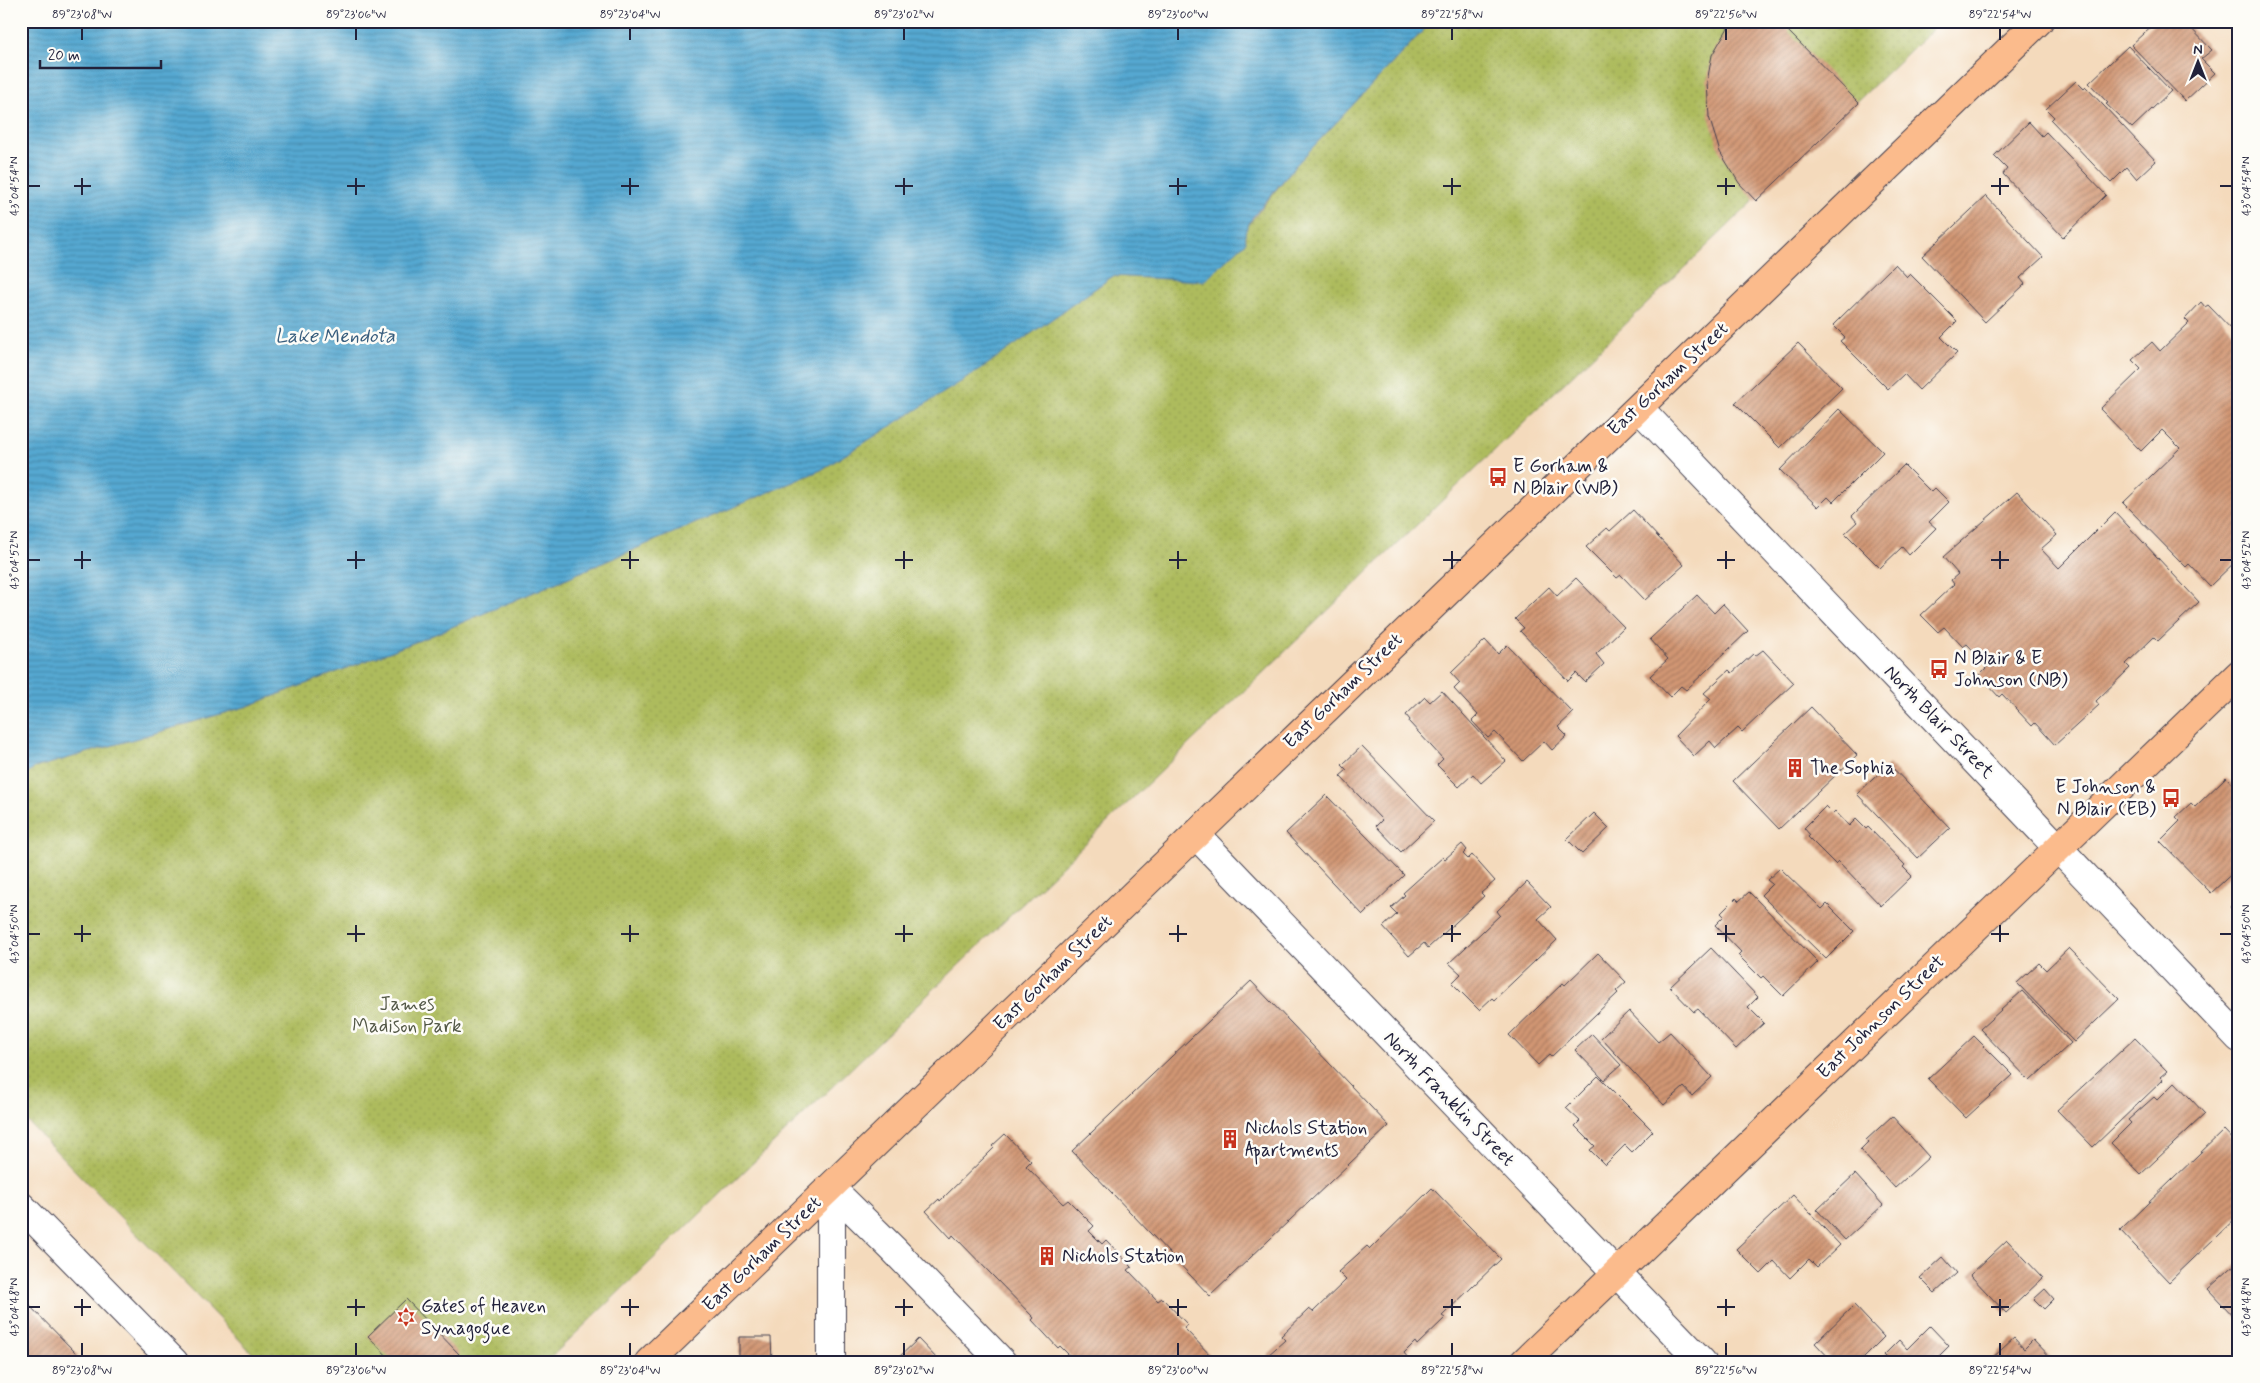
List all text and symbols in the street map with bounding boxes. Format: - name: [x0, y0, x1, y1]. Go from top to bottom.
- text: 89°23'08"W: [52, 7, 112, 23]
- text: 89°23'06"W: [326, 7, 386, 23]
- text: 89°23'04"W: [600, 7, 660, 23]
- text: 89°23'02"W: [874, 7, 934, 23]
- text: 89°23'00"W: [1148, 7, 1208, 23]
- text: 89°22'58"W: [1421, 7, 1483, 23]
- text: 89°22'56"W: [1695, 7, 1757, 23]
- text: 89°22'54"W: [1969, 7, 2031, 23]
- scale bar: [40, 38, 161, 70]
- north arrow: [2172, 38, 2222, 88]
- text: N: [2193, 41, 2203, 59]
- text: 20 m: [48, 46, 80, 66]
- text: 43°04'54"N: [7, 156, 23, 216]
- text: 43°04'54"N: [2239, 156, 2255, 216]
- street label: East Gorham Street: [1602, 317, 1734, 441]
- water label: Lake Mendota: [275, 323, 395, 350]
- place label: E Gorham & N Blair (WB): [1513, 454, 1618, 501]
- bus stop icon: E Gorham & N Blair (WB): [1487, 466, 1509, 488]
- text: 43°04'52"N: [7, 531, 23, 589]
- text: 43°04'52"N: [2239, 531, 2255, 589]
- street label: East Gorham Street: [1278, 628, 1408, 754]
- place label: N Blair & E Johnson (NB): [1954, 646, 2068, 693]
- bus stop icon: N Blair & E Johnson (NB): [1928, 658, 1950, 680]
- street label: North Blair Street: [1878, 660, 2000, 784]
- place label: The Sophia: [1810, 756, 1895, 781]
- building icon: The Sophia: [1784, 757, 1806, 779]
- place label: E Johnson & N Blair (EB): [2055, 775, 2156, 822]
- bus stop icon: E Johnson & N Blair (EB): [2160, 787, 2182, 809]
- text: 43°04'50"N: [7, 904, 23, 964]
- text: 43°04'50"N: [2239, 904, 2255, 964]
- street label: East Gorham Street: [988, 910, 1118, 1036]
- street label: East Johnson Street: [1812, 949, 1950, 1085]
- park label: James Madison Park: [352, 992, 462, 1039]
- street label: North Franklin Street: [1378, 1026, 1520, 1172]
- place label: Nichols Station Apartments: [1245, 1116, 1367, 1165]
- building icon: Nichols Station Apartments: [1219, 1128, 1241, 1150]
- street label: East Gorham Street: [697, 1191, 827, 1317]
- place label: Nichols Station: [1062, 1244, 1184, 1269]
- building icon: Nichols Station: [1036, 1245, 1058, 1267]
- text: 43°04'48"N: [7, 1278, 23, 1336]
- text: 43°04'48"N: [2239, 1278, 2255, 1336]
- place label: Gates of Heaven Synagogue: [421, 1294, 546, 1344]
- synagogue icon: Gates of Heaven Synagogue: [395, 1306, 417, 1328]
- text: 89°23'08"W: [52, 1363, 112, 1379]
- text: 89°23'06"W: [326, 1363, 386, 1379]
- text: 89°23'04"W: [600, 1363, 660, 1379]
- text: 89°23'02"W: [874, 1363, 934, 1379]
- text: 89°23'00"W: [1148, 1363, 1208, 1379]
- text: 89°22'58"W: [1421, 1363, 1483, 1379]
- text: 89°22'56"W: [1695, 1363, 1757, 1379]
- text: 89°22'54"W: [1969, 1363, 2031, 1379]

